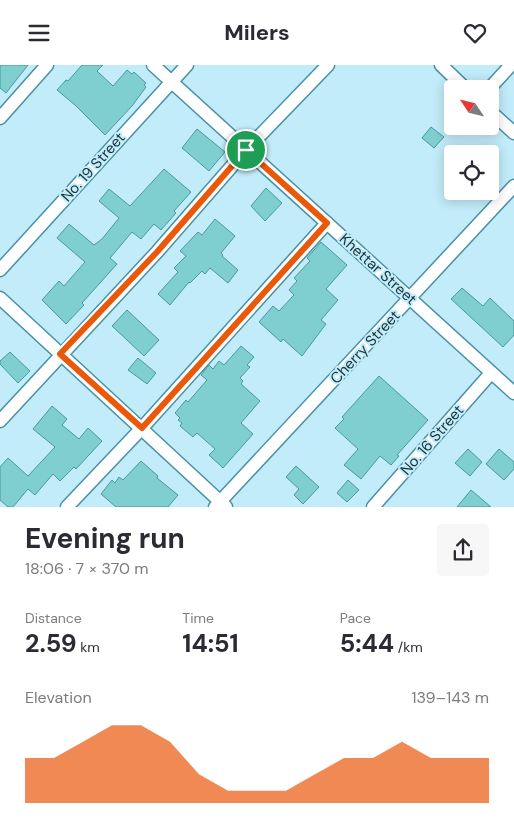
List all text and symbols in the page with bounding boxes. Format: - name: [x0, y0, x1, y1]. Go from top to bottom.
- text: Milers: [224, 18, 290, 47]
- icon: menu: [25, 19, 53, 47]
- icon: heart: [461, 19, 489, 47]
- north arrow: [444, 80, 499, 135]
- map controls: [444, 80, 499, 200]
- street label: No. 19 Street: [57, 128, 130, 206]
- pin: [225, 129, 267, 171]
- icon: arrive: [232, 136, 260, 164]
- button: locate: [444, 145, 499, 200]
- street label: Khettar Street: [335, 229, 421, 309]
- street label: Cherry Street: [326, 306, 404, 388]
- street label: No. 16 Street: [396, 401, 468, 479]
- text: Evening run: [25, 520, 185, 557]
- button: share: [437, 524, 489, 576]
- text: 18:06 · 7 × 370 m: [25, 558, 148, 579]
- text: Distance: [25, 609, 82, 627]
- text: Time: [182, 609, 214, 627]
- text: Pace: [340, 609, 371, 627]
- text: 2.59: [25, 627, 77, 660]
- text: 14:51: [182, 627, 239, 660]
- text: 5:44: [340, 627, 394, 660]
- text: km: [77, 638, 100, 656]
- text: /km: [394, 638, 423, 656]
- text: Elevation: [25, 687, 92, 708]
- text: 139–143 m: [412, 687, 489, 708]

